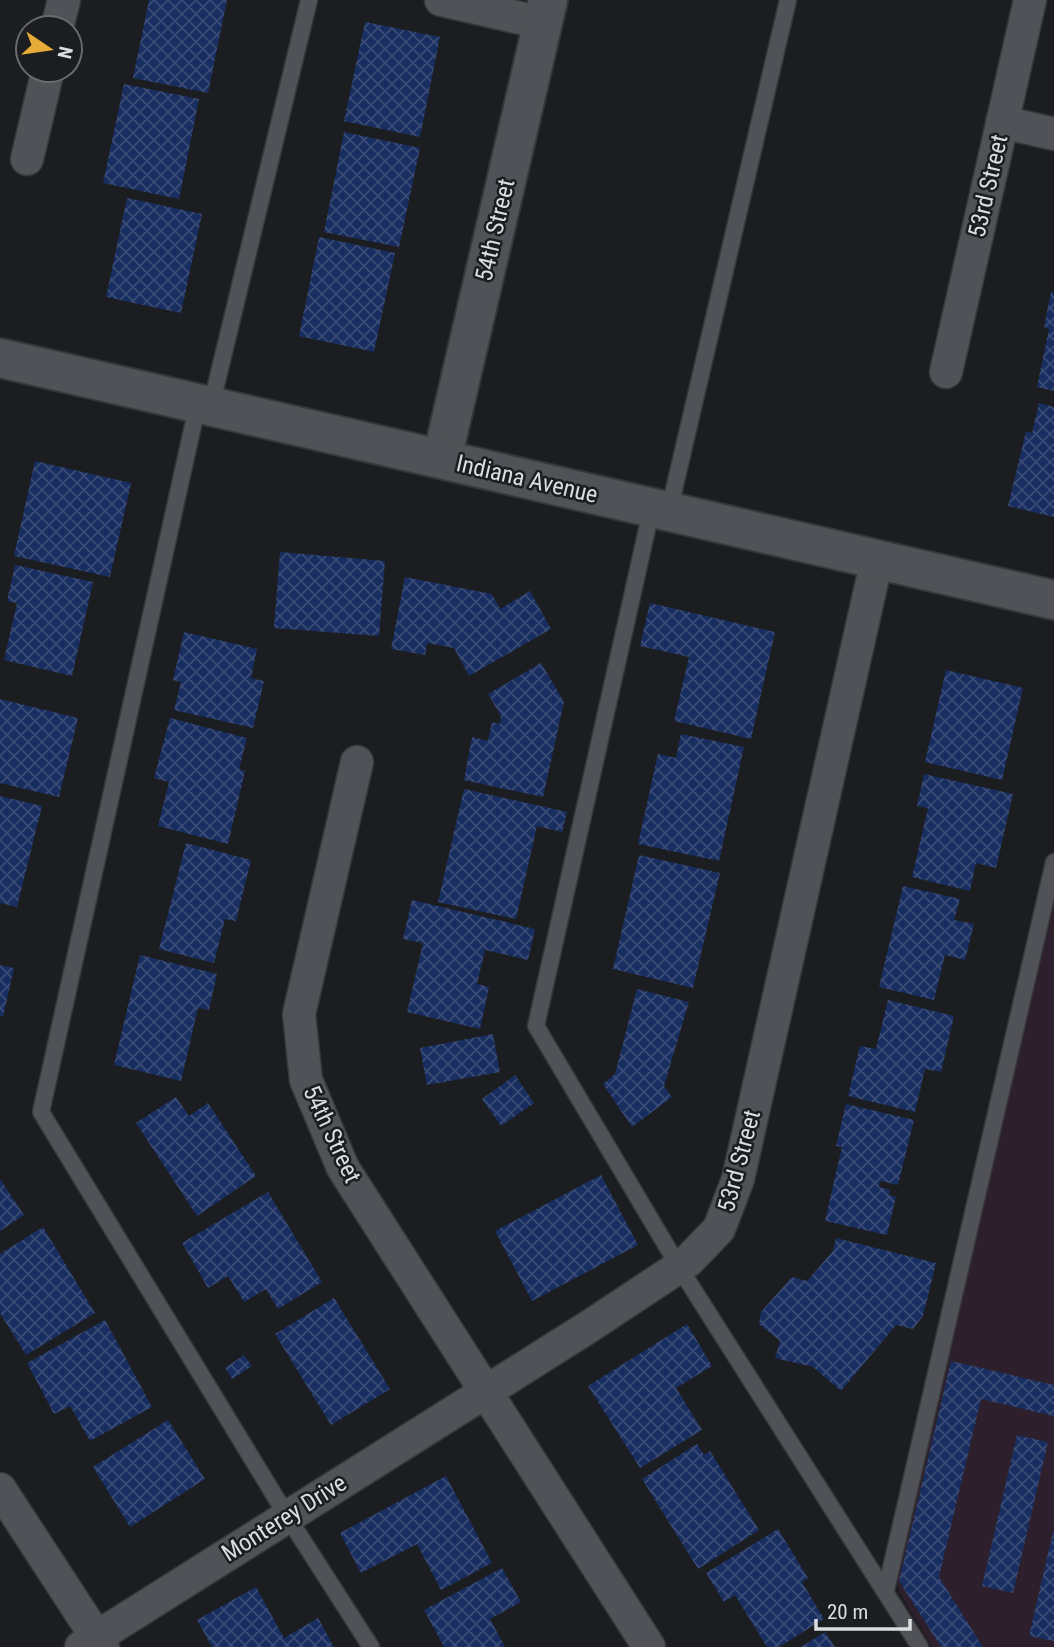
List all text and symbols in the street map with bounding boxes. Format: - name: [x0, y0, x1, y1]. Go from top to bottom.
- north arrow: [14, 14, 84, 84]
- text: N: [53, 44, 78, 61]
- street label: 53rd Street: [963, 132, 1013, 240]
- street label: 54th Street: [470, 176, 520, 284]
- street label: Indiana Avenue: [454, 449, 600, 509]
- street label: 54th Street: [297, 1081, 367, 1187]
- street label: 53rd Street: [712, 1107, 766, 1215]
- street label: Monterey Drive: [216, 1469, 352, 1567]
- scale bar: [816, 1588, 911, 1632]
- text: 20 m: [827, 1600, 868, 1624]

